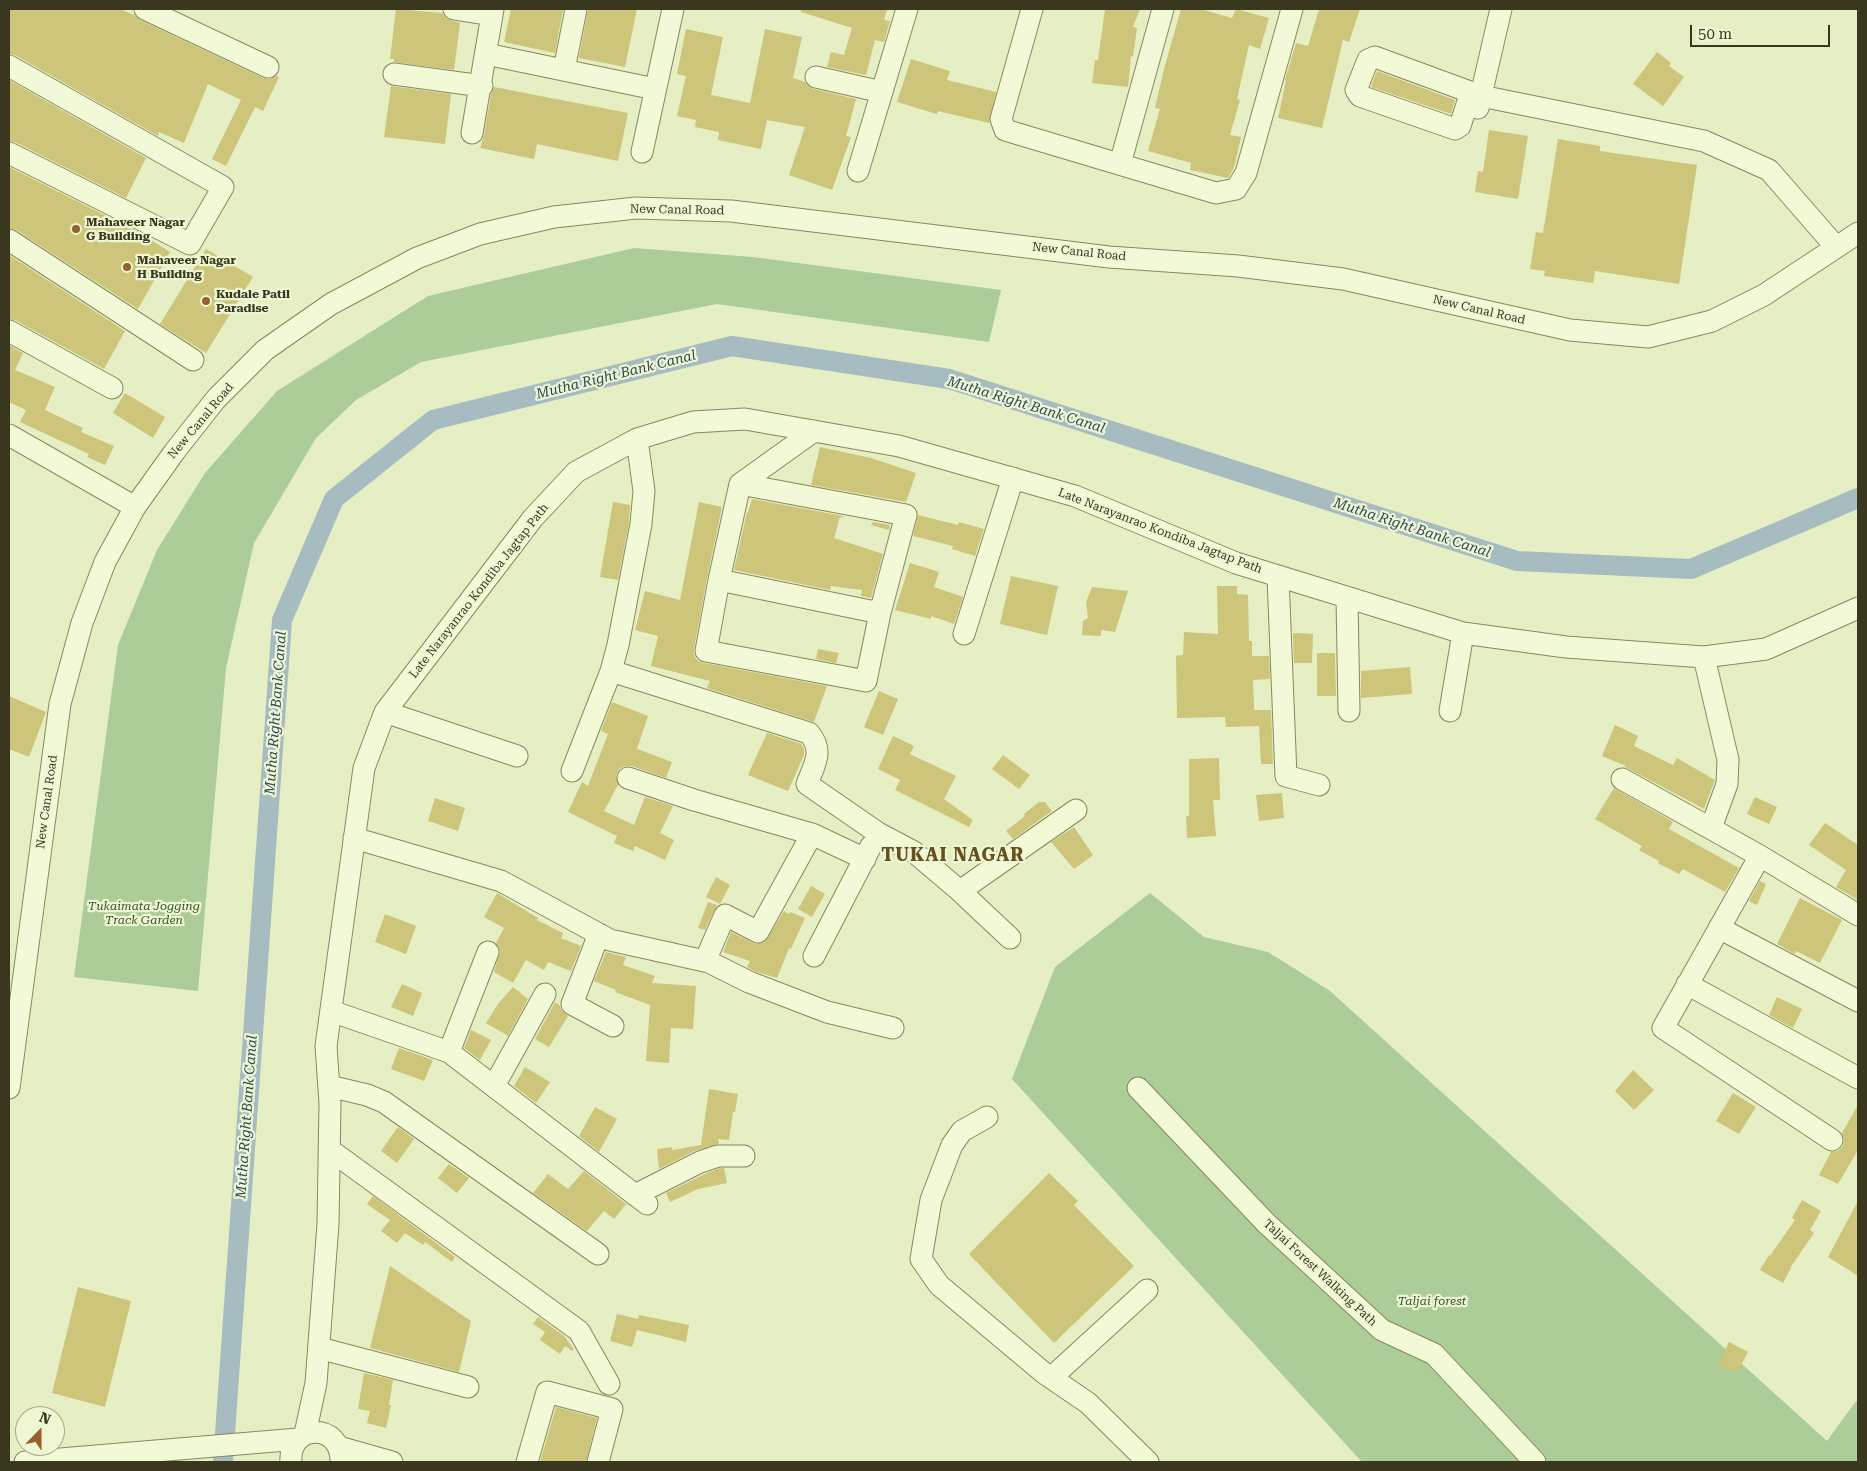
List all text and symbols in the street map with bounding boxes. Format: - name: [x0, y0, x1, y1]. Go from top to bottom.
- scale bar: [1692, 15, 1832, 47]
- text: 50 m: [1698, 25, 1732, 43]
- street label: New Canal Road: [630, 202, 724, 218]
- place label: Mahaveer Nagar G Building: [86, 215, 185, 243]
- marker: Mahaveer Nagar G Building: [70, 223, 82, 235]
- street label: New Canal Road: [1031, 240, 1127, 264]
- place label: Mahaveer Nagar H Building: [137, 253, 236, 281]
- marker: Mahaveer Nagar H Building: [121, 261, 133, 273]
- place label: Kudale Patil Paradise: [216, 287, 290, 315]
- street label: New Canal Road: [1431, 292, 1527, 328]
- marker: Kudale Patil Paradise: [200, 295, 212, 307]
- water label: Mutha Right Bank Canal: [534, 347, 698, 403]
- water label: Mutha Right Bank Canal: [945, 373, 1107, 437]
- street label: New Canal Road: [165, 380, 237, 462]
- street label: Late Narayanrao Kondiba Jagtap Path: [1056, 485, 1264, 577]
- water label: Mutha Right Bank Canal: [1331, 495, 1493, 561]
- street label: Late Narayanrao Kondiba Jagtap Path: [406, 501, 552, 681]
- water label: Mutha Right Bank Canal: [262, 631, 290, 795]
- street label: New Canal Road: [33, 754, 61, 850]
- district label: TUKAI NAGAR: [880, 845, 1026, 867]
- park label: Tukaimata Jogging Track Garden: [88, 899, 200, 927]
- water label: Mutha Right Bank Canal: [233, 1035, 261, 1199]
- street label: Taljai Forest Walking Path: [1260, 1217, 1380, 1329]
- park label: Taljai forest: [1398, 1294, 1466, 1308]
- north arrow: [15, 1406, 65, 1456]
- text: N: [37, 1409, 53, 1427]

